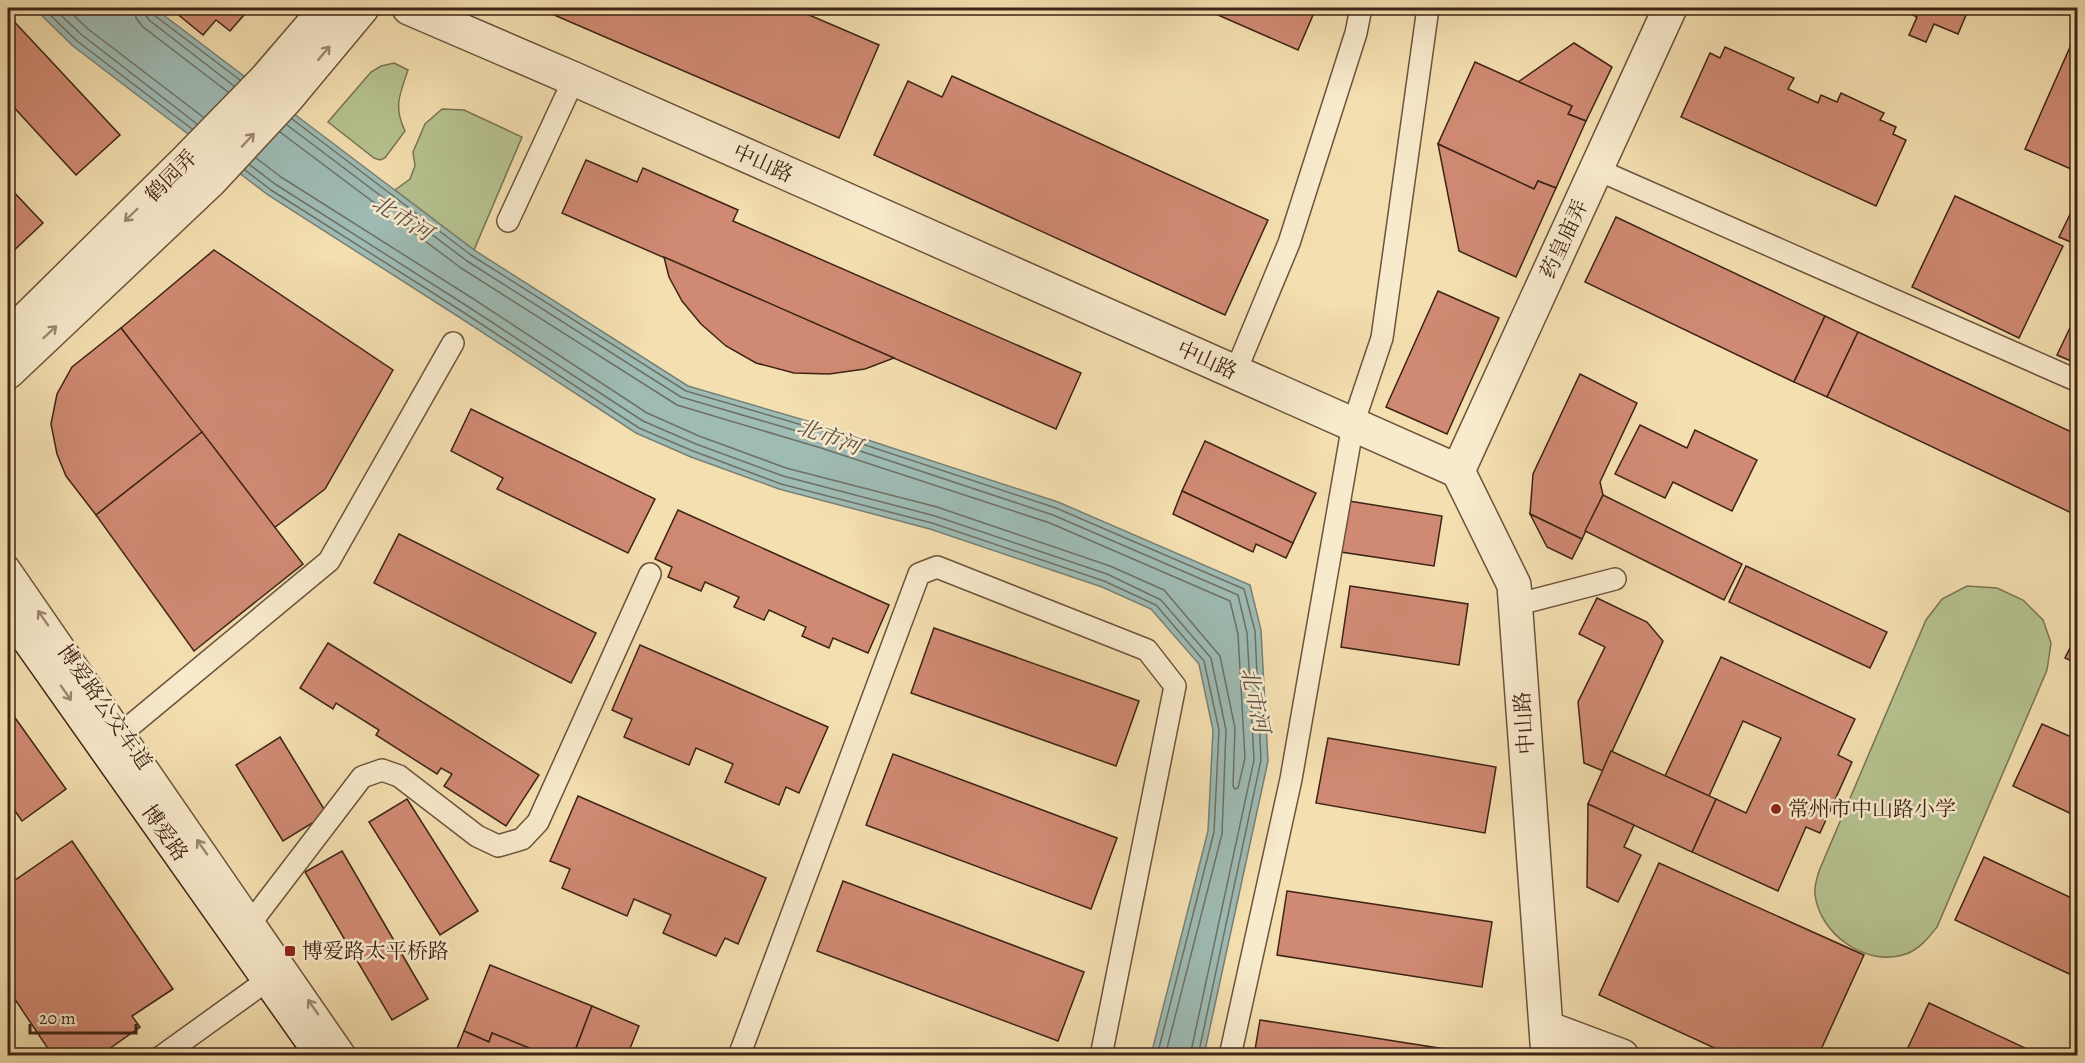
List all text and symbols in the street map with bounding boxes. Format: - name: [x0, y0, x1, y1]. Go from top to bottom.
- one-way arrow: [318, 45, 331, 61]
- one-way arrow: [241, 132, 255, 147]
- street label: 中山路: [729, 137, 797, 189]
- street label: 鹤园弄: [139, 144, 203, 208]
- water label: 北市河: [366, 188, 441, 250]
- street label: 药皇庙弄: [1534, 195, 1594, 283]
- one-way arrow: [124, 208, 139, 222]
- one-way arrow: [42, 325, 57, 339]
- street label: 中山路: [1173, 334, 1241, 386]
- water label: 北市河: [793, 412, 869, 464]
- one-way arrow: [37, 610, 49, 626]
- street label: 博爱路公交车道: [51, 639, 159, 775]
- water label: 北市河: [1233, 665, 1277, 739]
- one-way arrow: [60, 684, 72, 700]
- street label: 中山路: [1508, 691, 1540, 755]
- place label: 常州市中山路小学: [1788, 795, 1956, 823]
- street label: 博爱路: [135, 799, 195, 867]
- marker: 常州市中山路小学: [1769, 802, 1783, 816]
- one-way arrow: [196, 839, 208, 856]
- place label: 博爱路太平桥路: [302, 937, 449, 965]
- marker: 博爱路太平桥路: [283, 944, 297, 958]
- scale bar: [30, 997, 136, 1035]
- one-way arrow: [307, 1000, 319, 1016]
- text: 20 m: [39, 1006, 76, 1030]

